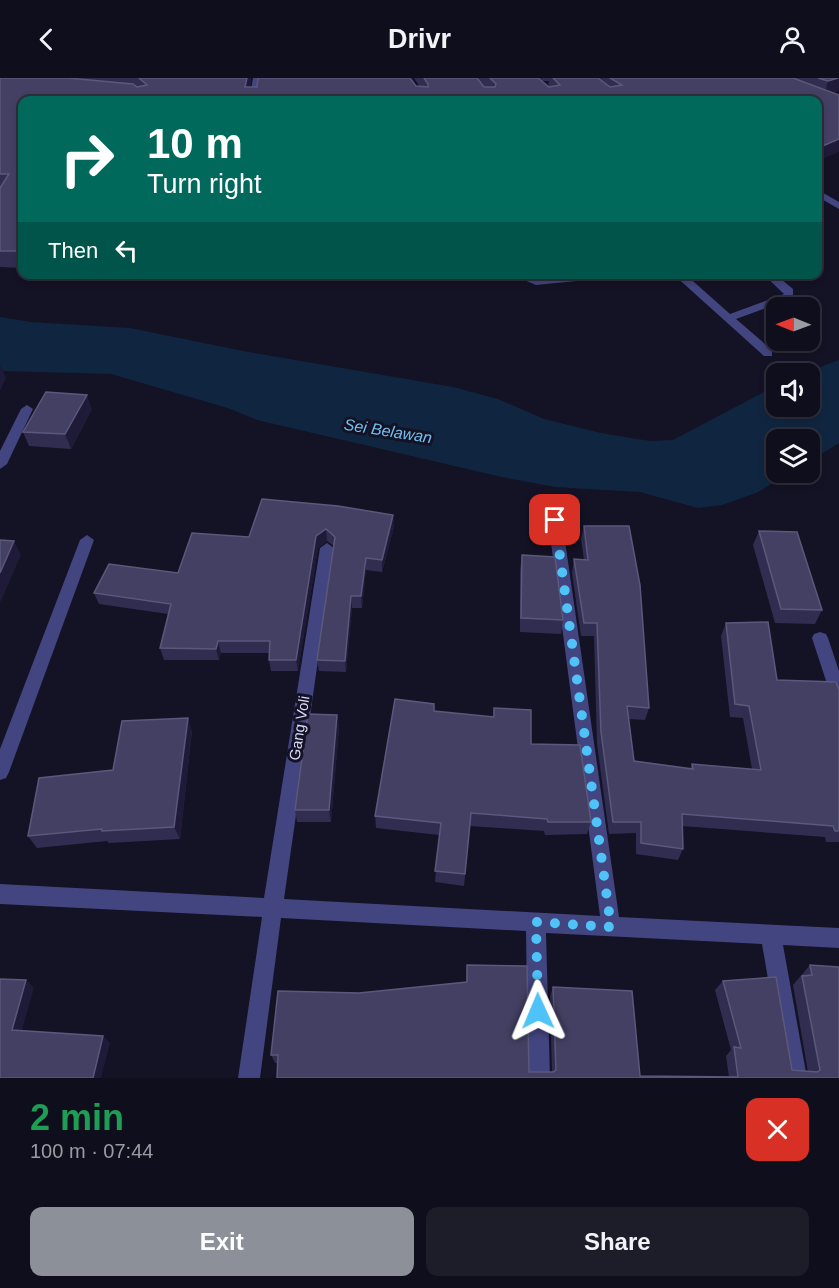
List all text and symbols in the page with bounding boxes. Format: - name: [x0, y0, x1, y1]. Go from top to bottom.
- icon: back: [30, 23, 63, 56]
- icon: person: [776, 23, 809, 56]
- text: Drivr: [388, 24, 451, 54]
- icon: right: [48, 120, 126, 198]
- text: 10 m: [147, 120, 243, 167]
- text: Turn right: [147, 169, 262, 199]
- icon: left: [110, 234, 143, 267]
- text: Then: [48, 238, 98, 263]
- north arrow: [766, 297, 820, 351]
- map controls: [766, 297, 820, 483]
- button: sound: [766, 363, 820, 417]
- water label: Sei Belawan: [343, 416, 433, 446]
- button: layers: [766, 429, 820, 483]
- pin: [529, 494, 580, 545]
- icon: arrive: [538, 503, 571, 536]
- street label: Gang Voli: [286, 695, 312, 761]
- position arrow: [506, 979, 570, 1043]
- text: 2 min: [30, 1097, 124, 1138]
- button: close: [746, 1098, 809, 1161]
- text: 100 m · 07:44: [30, 1140, 153, 1162]
- button: Exit: [30, 1207, 414, 1276]
- button: Share: [426, 1207, 809, 1276]

